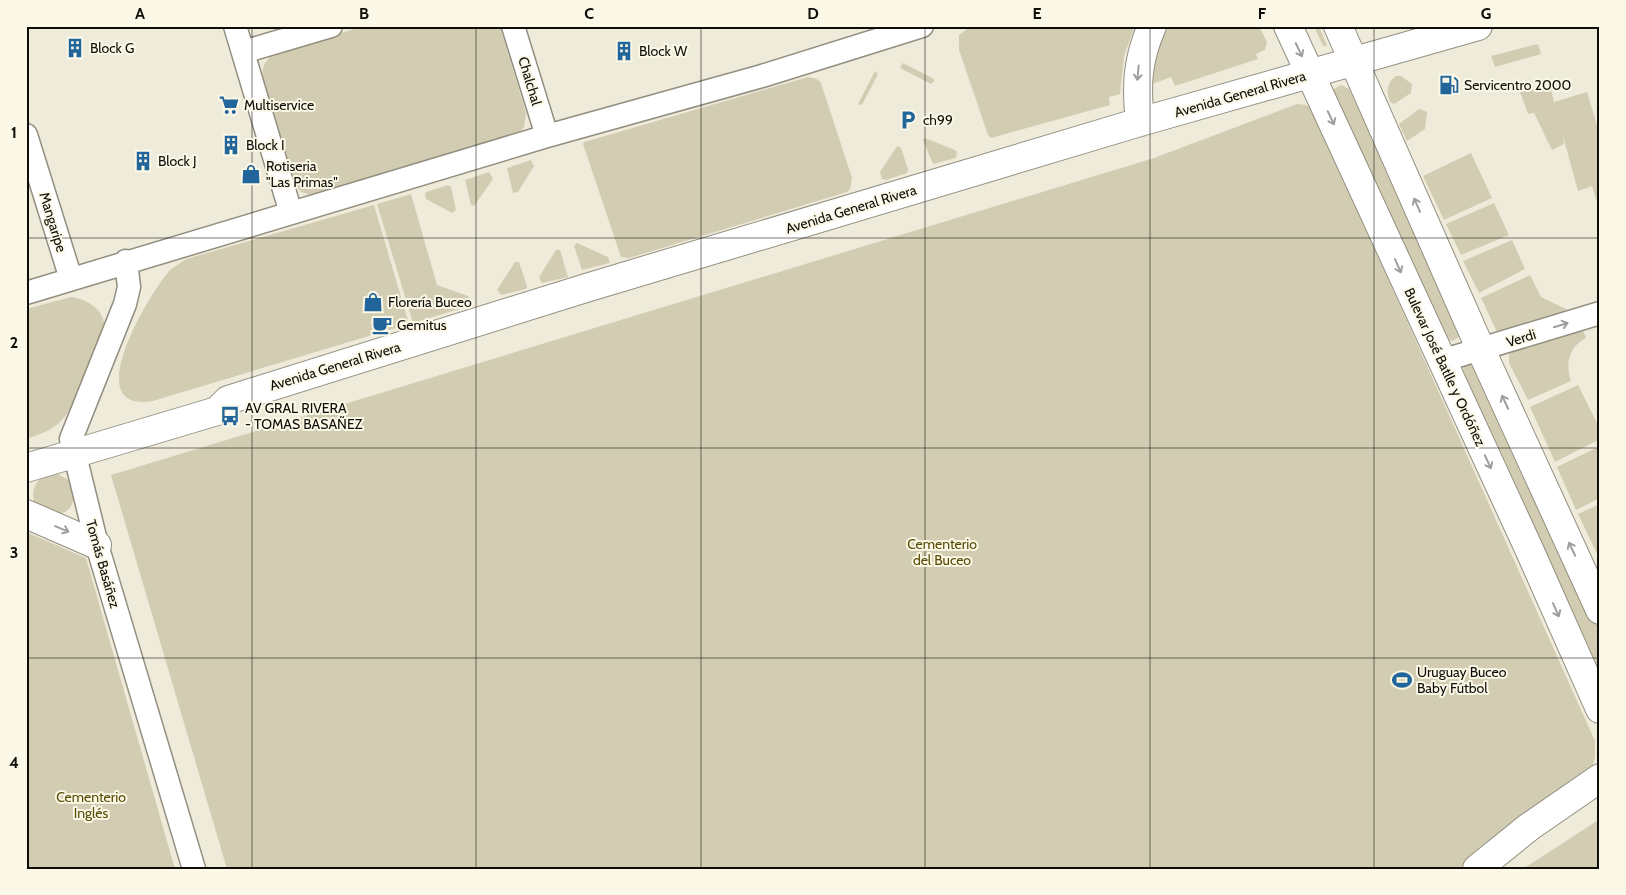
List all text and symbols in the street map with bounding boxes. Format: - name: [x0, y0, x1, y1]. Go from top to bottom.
- text: A: [135, 4, 145, 23]
- text: B: [359, 4, 369, 23]
- text: C: [584, 4, 594, 23]
- text: D: [807, 4, 819, 23]
- text: E: [1032, 4, 1042, 23]
- text: F: [1258, 4, 1267, 23]
- text: G: [1481, 4, 1491, 23]
- building icon: Block G: [64, 37, 86, 59]
- place label: Block G: [90, 39, 134, 57]
- building icon: Block W: [613, 40, 635, 62]
- place label: Block W: [639, 42, 688, 60]
- one-way arrow: [1295, 42, 1304, 57]
- street label: Chalchal: [514, 54, 546, 108]
- one-way arrow: [1133, 64, 1143, 80]
- street label: Avenida General Rivera: [1172, 67, 1308, 121]
- fuel station icon: Servicentro 2000: [1438, 74, 1460, 96]
- place label: Servicentro 2000: [1464, 76, 1571, 94]
- supermarket icon: Multiservice: [218, 94, 240, 116]
- place label: Multiservice: [244, 96, 314, 114]
- parking icon: ch99: [897, 109, 919, 131]
- one-way arrow: [1327, 110, 1336, 125]
- place label: ch99: [923, 111, 953, 129]
- text: 1: [11, 123, 17, 142]
- building icon: Block I: [220, 134, 242, 156]
- place label: Block I: [246, 136, 285, 154]
- building icon: Block J: [132, 150, 154, 172]
- place label: Block J: [158, 152, 197, 170]
- place label: Rotiseria "Las Primas": [266, 157, 338, 191]
- shop icon: Rotiseria "Las Primas": [240, 163, 262, 185]
- street label: Avenida General Rivera: [783, 180, 919, 237]
- street label: Mangaripe: [35, 190, 71, 254]
- one-way arrow: [1411, 198, 1421, 213]
- one-way arrow: [1394, 258, 1404, 273]
- street label: Bulevar José Batlle y Ordóñez: [1400, 285, 1490, 450]
- shop icon: Florería Buceo: [362, 291, 384, 313]
- place label: Florería Buceo: [388, 293, 472, 311]
- cafe icon: Gemitus: [371, 314, 393, 336]
- place label: Gemitus: [397, 316, 447, 334]
- one-way arrow: [1553, 320, 1568, 329]
- street label: Verdi: [1504, 325, 1538, 351]
- text: 2: [10, 333, 18, 352]
- street label: Avenida General Rivera: [267, 337, 403, 394]
- one-way arrow: [1499, 394, 1509, 409]
- place label: AV GRAL RIVERA - TOMAS BASAÑEZ: [245, 399, 363, 433]
- bus stop icon: AV GRAL RIVERA - TOMAS BASAÑEZ: [219, 405, 241, 427]
- one-way arrow: [1484, 454, 1493, 469]
- street label: Tomás Basáñez: [82, 518, 124, 611]
- one-way arrow: [54, 526, 69, 535]
- park label: Cementerio del Buceo: [907, 535, 977, 569]
- one-way arrow: [1567, 542, 1577, 557]
- text: 3: [10, 543, 18, 562]
- one-way arrow: [1551, 602, 1561, 617]
- place label: Uruguay Buceo Baby Fútbol: [1417, 663, 1507, 697]
- sports icon: Uruguay Buceo Baby Fútbol: [1391, 669, 1413, 691]
- text: 4: [9, 753, 19, 772]
- park label: Cementerio Inglés: [56, 788, 126, 822]

